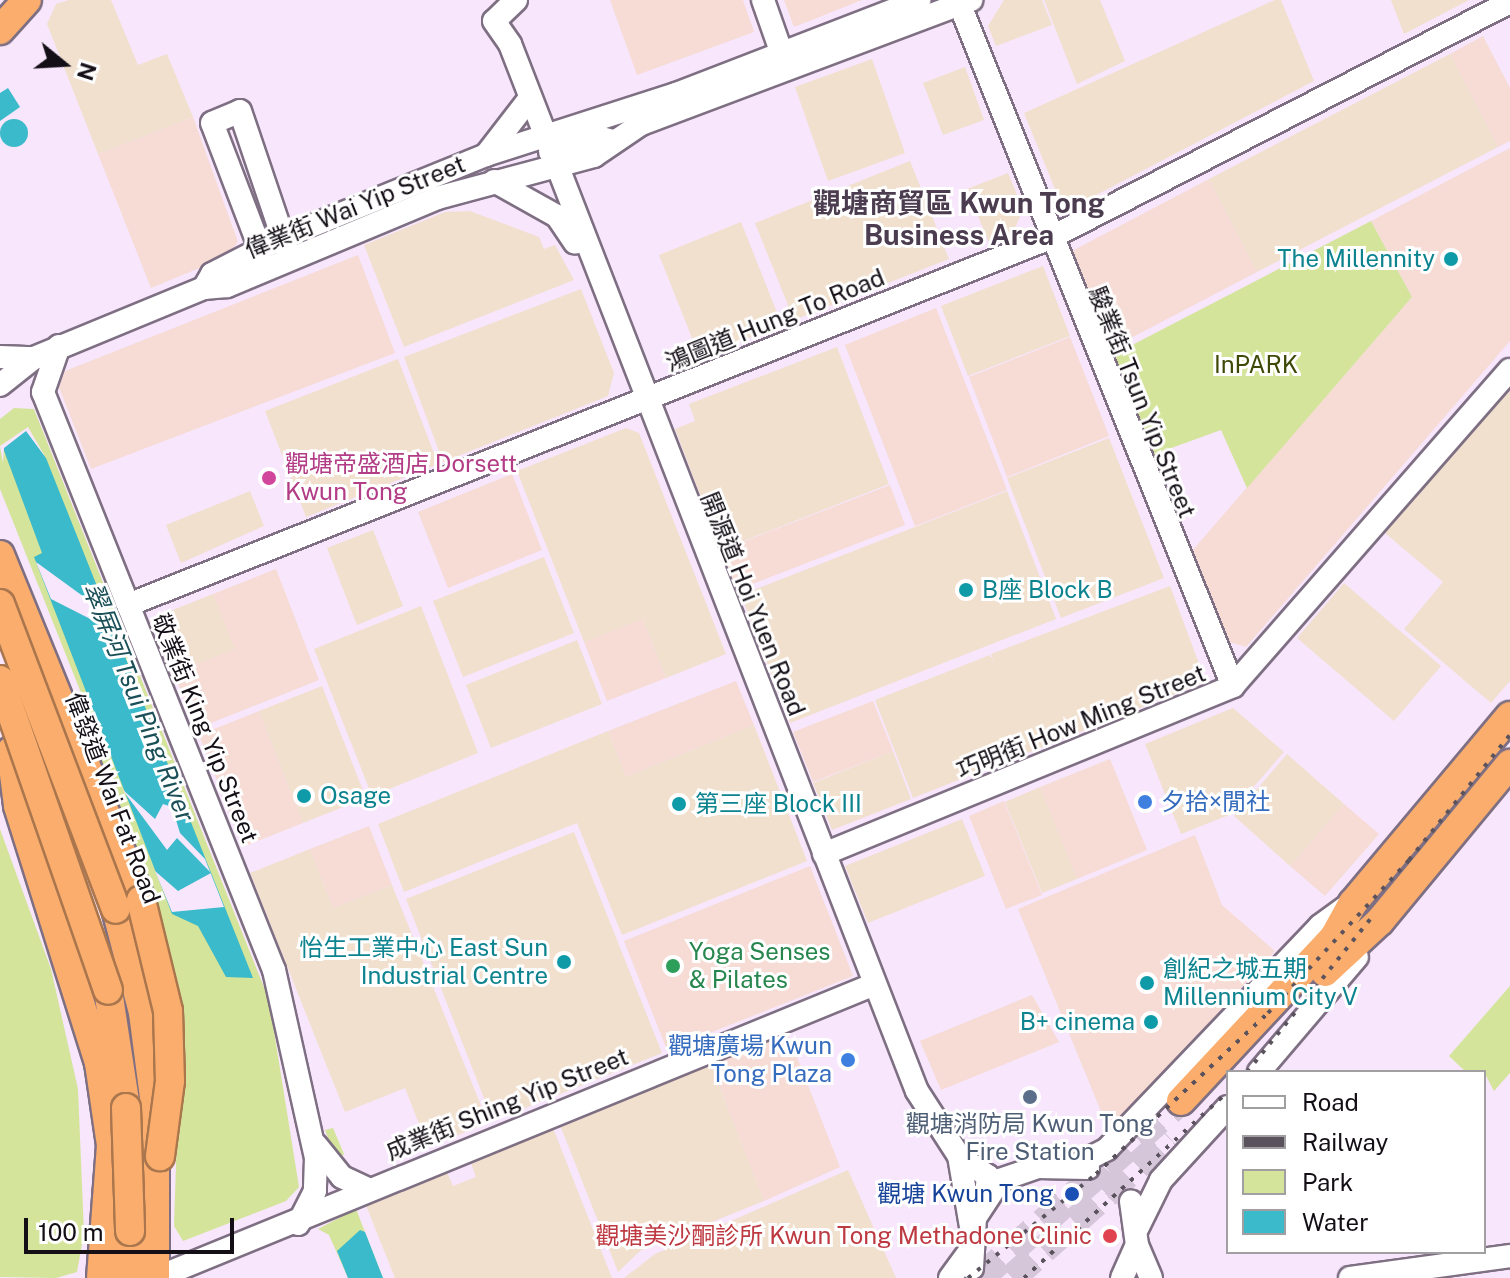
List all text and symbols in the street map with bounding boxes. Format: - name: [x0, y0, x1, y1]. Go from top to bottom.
- north arrow: [24, 24, 104, 104]
- text: N: [72, 59, 102, 84]
- street label: 偉業街 Wai Yip Street: [241, 150, 469, 264]
- district label: 觀塘商貿區 Kwun Tong Business Area: [813, 186, 1105, 252]
- place label: The Millennity: [1277, 245, 1435, 273]
- marker: The Millennity: [1442, 250, 1460, 268]
- street label: 鴻圖道 Hung To Road: [661, 263, 889, 377]
- street label: 駿業街 Tsun Yip Street: [1082, 282, 1202, 522]
- park label: InPARK: [1214, 351, 1298, 379]
- place label: 觀塘帝盛酒店 Dorsett Kwun Tong: [285, 450, 517, 506]
- marker: 觀塘帝盛酒店 Dorsett Kwun Tong: [260, 469, 278, 487]
- street label: 開源道 Hoi Yuen Road: [695, 488, 811, 720]
- place label: B座 Block B: [982, 576, 1113, 604]
- water label: 翠屏河 Tsui Ping River: [77, 578, 201, 826]
- marker: B座 Block B: [957, 581, 975, 599]
- street label: 敬業街 King Yip Street: [146, 609, 264, 847]
- street label: 巧明街 How Ming Street: [952, 659, 1210, 785]
- street label: 偉發道 Wai Fat Road: [60, 689, 166, 907]
- place label: Osage: [320, 782, 391, 810]
- marker: Osage: [295, 787, 313, 805]
- place label: 夕拾×閒社: [1161, 788, 1270, 816]
- place label: 第三座 Block III: [695, 790, 862, 818]
- marker: 夕拾×閒社: [1136, 793, 1154, 811]
- marker: 第三座 Block III: [670, 795, 688, 813]
- place label: 怡生工業中心 East Sun Industrial Centre: [299, 934, 548, 990]
- place label: Yoga Senses & Pilates: [689, 938, 830, 994]
- marker: 怡生工業中心 East Sun Industrial Centre: [555, 953, 573, 971]
- place label: 創紀之城五期 Millennium City V: [1163, 955, 1358, 1011]
- marker: Yoga Senses & Pilates: [664, 957, 682, 975]
- marker: 創紀之城五期 Millennium City V: [1138, 974, 1156, 992]
- place label: B+ cinema: [1019, 1008, 1135, 1036]
- marker: B+ cinema: [1142, 1013, 1160, 1031]
- place label: 觀塘廣場 Kwun Tong Plaza: [668, 1032, 832, 1088]
- street label: 成業街 Shing Yip Street: [382, 1042, 632, 1166]
- marker: 觀塘廣場 Kwun Tong Plaza: [839, 1051, 857, 1069]
- legend: [1226, 1070, 1486, 1254]
- marker: 觀塘消防局 Kwun Tong Fire Station: [1021, 1088, 1039, 1106]
- text: Road: [1302, 1088, 1359, 1116]
- place label: 觀塘消防局 Kwun Tong Fire Station: [906, 1110, 1154, 1166]
- text: Railway: [1302, 1128, 1388, 1156]
- text: Park: [1302, 1168, 1353, 1196]
- place label: 觀塘 Kwun Tong: [877, 1180, 1054, 1208]
- marker: 觀塘 Kwun Tong: [1061, 1183, 1083, 1205]
- scale bar: [28, 1202, 238, 1252]
- text: Water: [1302, 1208, 1369, 1236]
- text: 100 m: [38, 1218, 104, 1246]
- place label: 觀塘美沙酮診所 Kwun Tong Methadone Clinic: [595, 1222, 1092, 1250]
- marker: 觀塘美沙酮診所 Kwun Tong Methadone Clinic: [1099, 1225, 1121, 1247]

